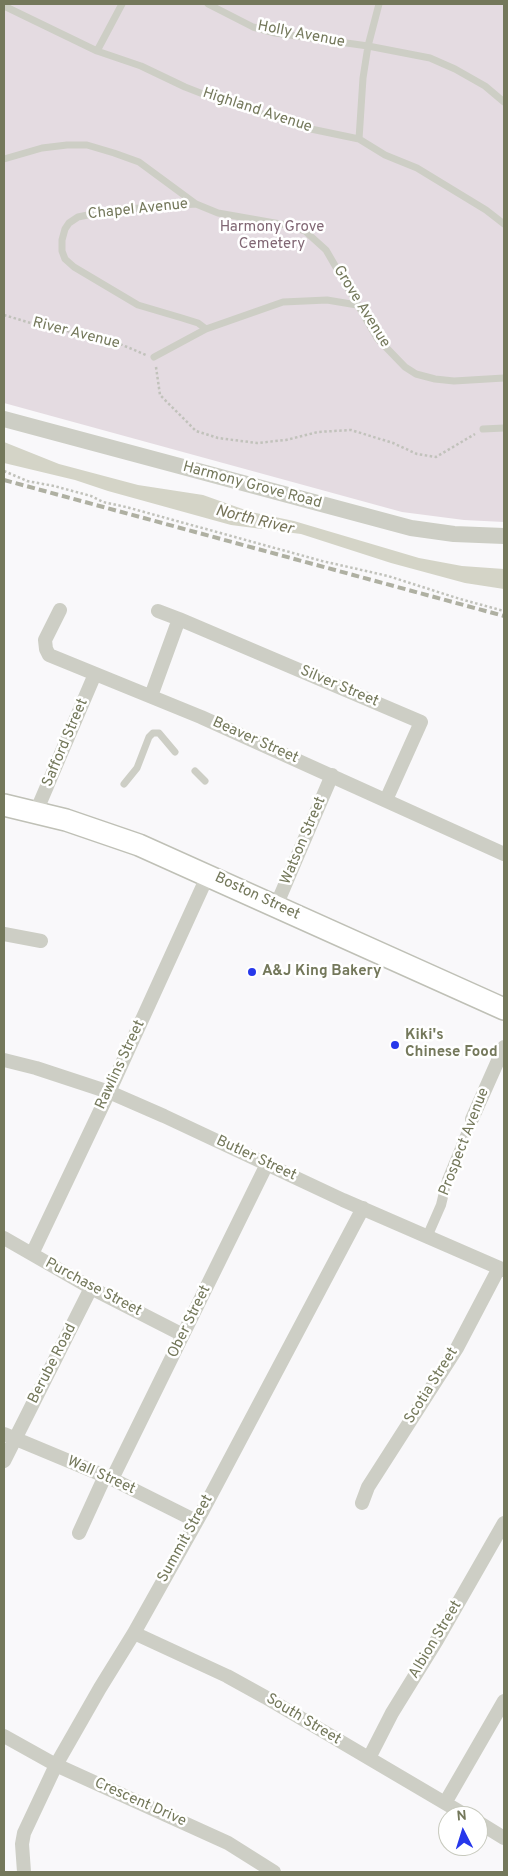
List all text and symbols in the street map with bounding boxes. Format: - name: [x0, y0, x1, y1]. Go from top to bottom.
- street label: Holly Avenue: [256, 18, 346, 52]
- street label: Highland Avenue: [200, 85, 314, 137]
- street label: Chapel Avenue: [87, 196, 189, 224]
- park label: Harmony Grove Cemetery: [220, 219, 324, 254]
- street label: Grove Avenue: [329, 263, 393, 351]
- street label: River Avenue: [31, 314, 121, 354]
- street label: Harmony Grove Road: [181, 459, 323, 513]
- water label: North River: [213, 502, 295, 540]
- street label: Silver Street: [297, 662, 381, 712]
- street label: Safford Street: [39, 696, 93, 790]
- street label: Beaver Street: [209, 714, 301, 768]
- street label: Watson Street: [277, 794, 331, 888]
- street label: Boston Street: [211, 869, 303, 925]
- place label: A&J King Bakery: [262, 963, 381, 981]
- marker: A&J King Bakery: [246, 966, 258, 978]
- street label: Rawlins Street: [92, 1018, 150, 1112]
- place label: Kiki's Chinese Food: [405, 1027, 498, 1062]
- marker: Kiki's Chinese Food: [389, 1039, 401, 1051]
- street label: Prospect Avenue: [436, 1086, 494, 1198]
- street label: Butler Street: [213, 1133, 299, 1185]
- street label: Purchase Street: [42, 1255, 144, 1321]
- street label: Ober Street: [165, 1283, 215, 1361]
- street label: Berube Road: [25, 1321, 81, 1407]
- street label: Scotia Street: [401, 1345, 463, 1427]
- street label: Wall Street: [64, 1453, 138, 1499]
- street label: Summit Street: [155, 1492, 217, 1586]
- street label: Albion Street: [406, 1598, 466, 1682]
- street label: South Street: [262, 1691, 344, 1749]
- street label: Crescent Drive: [91, 1775, 189, 1831]
- north arrow: [438, 1806, 488, 1856]
- text: N: [456, 1808, 467, 1825]

